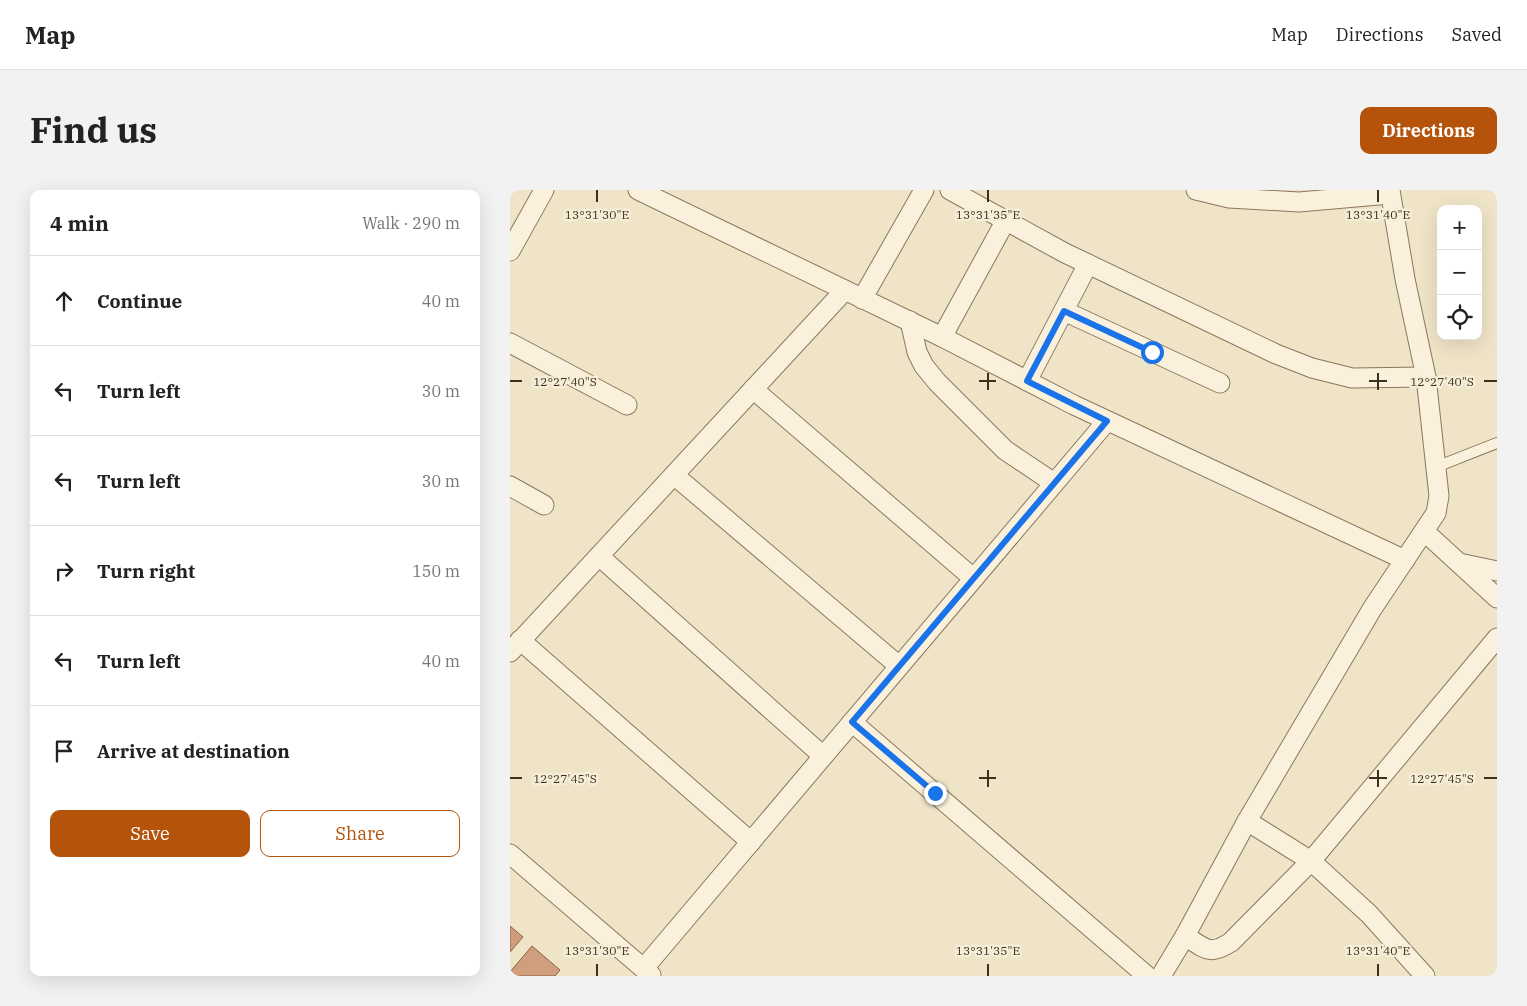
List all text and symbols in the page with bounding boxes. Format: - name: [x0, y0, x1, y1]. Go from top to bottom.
- text: Map: [25, 19, 75, 51]
- text: Map: [1271, 23, 1308, 46]
- text: Directions: [1336, 23, 1424, 46]
- text: Saved: [1452, 23, 1502, 46]
- text: Find us: [30, 107, 157, 153]
- button: Directions: [1360, 107, 1497, 154]
- map controls: [1437, 205, 1482, 340]
- button: +: [1437, 205, 1482, 250]
- text: 13°31'30"E: [565, 207, 629, 222]
- text: 13°31'35"E: [956, 207, 1020, 222]
- text: 13°31'40"E: [1346, 207, 1410, 222]
- text: 4 min: [50, 209, 109, 237]
- text: Walk · 290 m: [362, 213, 460, 233]
- button: −: [1437, 250, 1482, 295]
- icon: ahead: [50, 287, 78, 315]
- text: Continue: [97, 289, 182, 313]
- text: 40 m: [422, 291, 460, 311]
- button: locate: [1437, 295, 1482, 340]
- route start: [1141, 341, 1164, 364]
- text: 12°27'40"S: [533, 374, 597, 389]
- text: 12°27'40"S: [1410, 374, 1474, 389]
- icon: left: [50, 377, 78, 405]
- text: Turn left: [97, 379, 180, 403]
- text: 30 m: [422, 381, 460, 401]
- icon: left: [50, 467, 78, 495]
- text: Turn left: [97, 469, 180, 493]
- text: 30 m: [422, 471, 460, 491]
- icon: right: [50, 557, 78, 585]
- text: Turn right: [97, 559, 195, 583]
- text: 150 m: [412, 561, 460, 581]
- icon: left: [50, 647, 78, 675]
- text: Turn left: [97, 649, 180, 673]
- text: 40 m: [422, 651, 460, 671]
- icon: arrive: [50, 737, 78, 765]
- text: Arrive at destination: [97, 739, 290, 763]
- text: 12°27'45"S: [533, 771, 597, 786]
- text: 12°27'45"S: [1410, 771, 1474, 786]
- route end: [924, 782, 947, 805]
- button: Save: [50, 810, 250, 857]
- button: Share: [260, 810, 460, 857]
- text: 13°31'30"E: [565, 943, 629, 958]
- text: 13°31'35"E: [956, 943, 1020, 958]
- text: 13°31'40"E: [1346, 943, 1410, 958]

